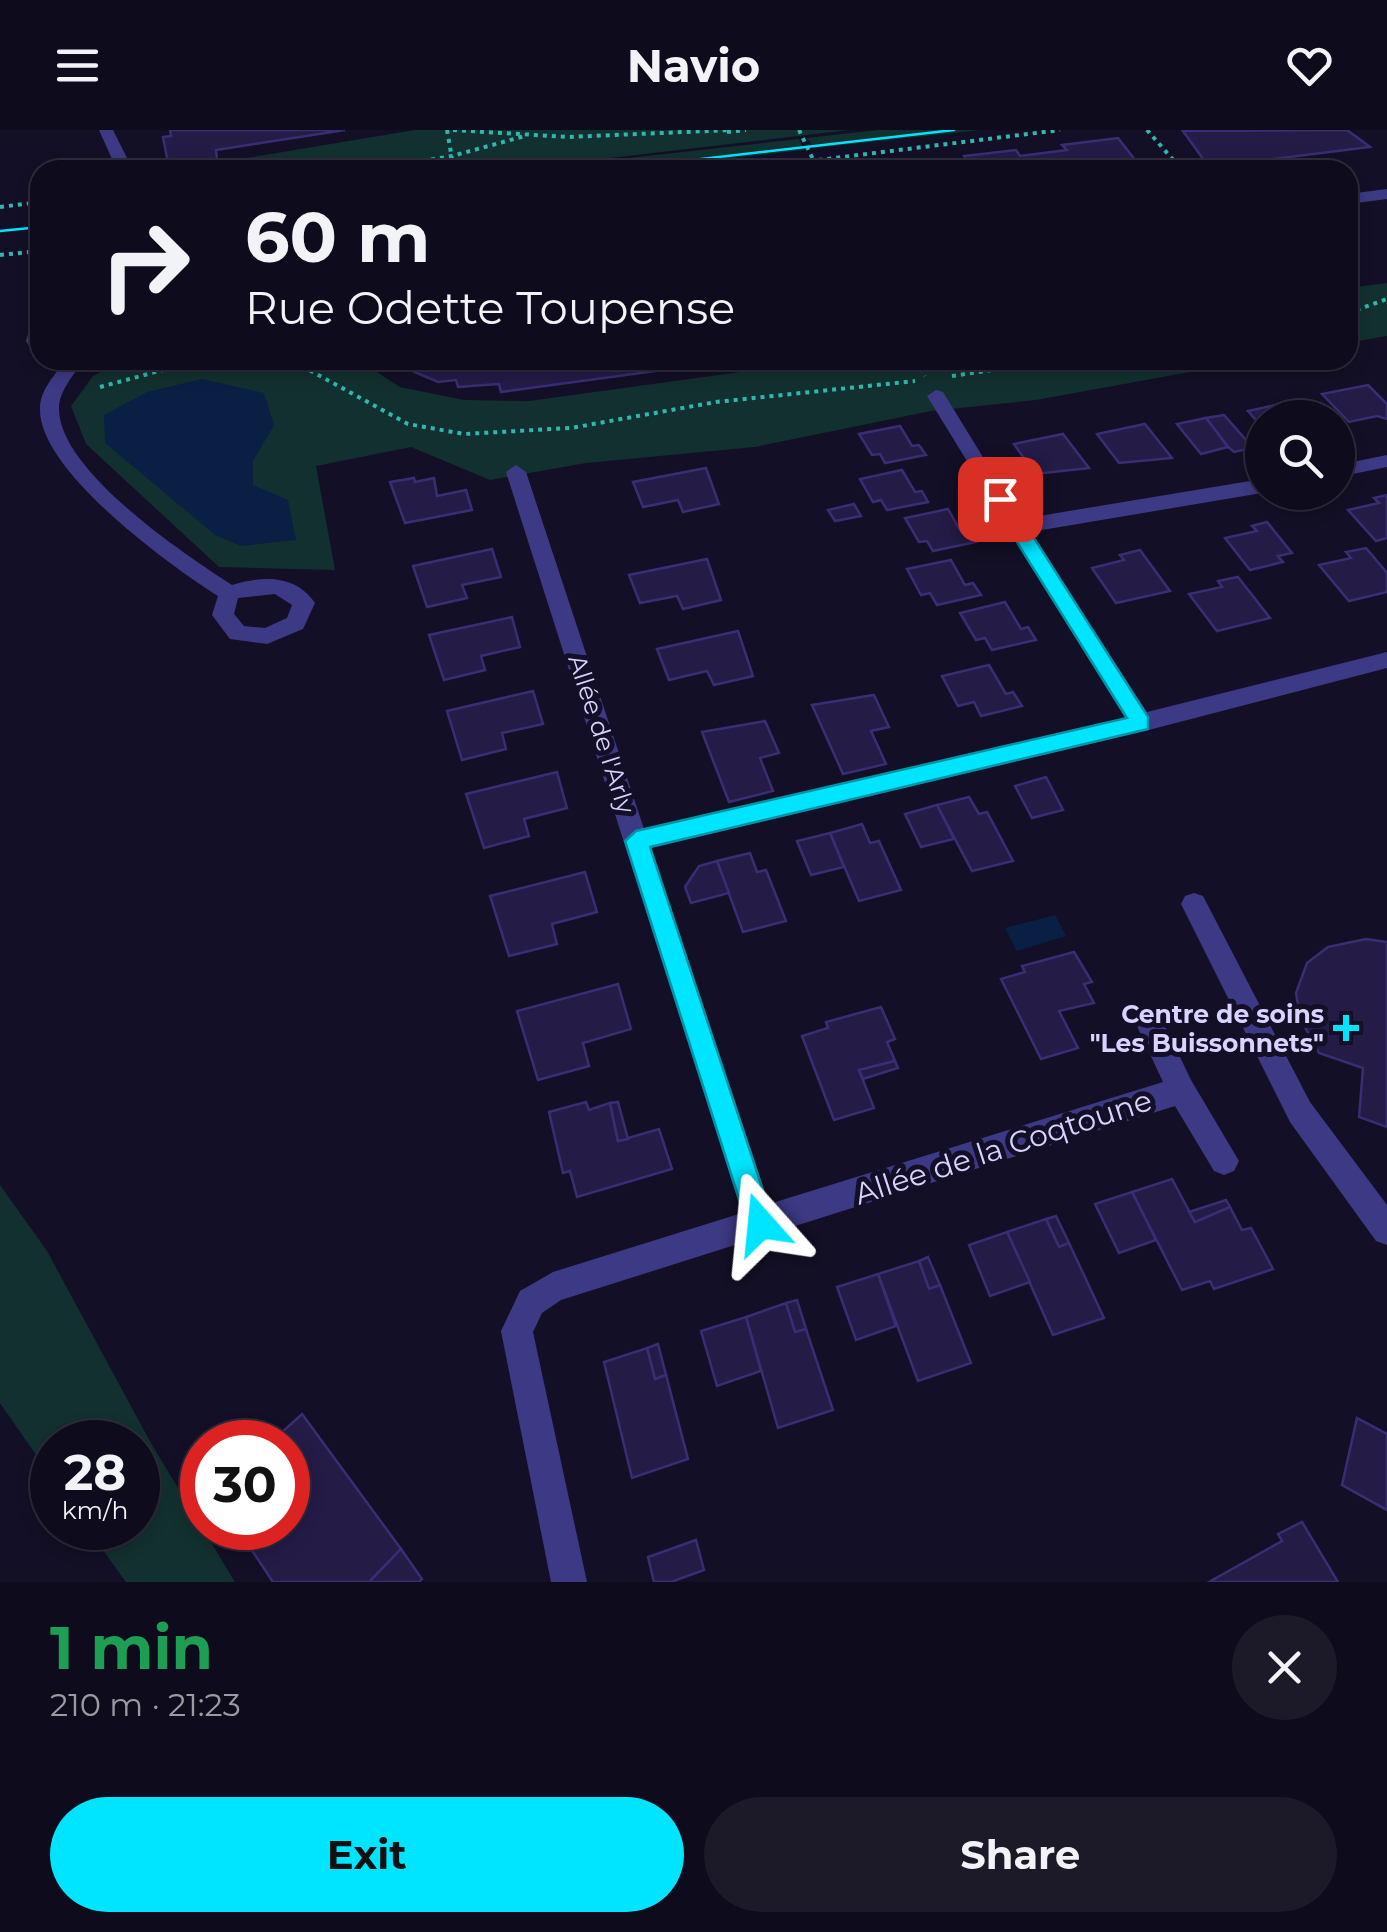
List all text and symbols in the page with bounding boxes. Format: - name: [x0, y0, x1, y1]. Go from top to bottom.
- icon: menu: [50, 38, 105, 93]
- text: Navio: [627, 38, 760, 93]
- icon: heart: [1282, 38, 1337, 93]
- text: 60 m: [245, 194, 430, 280]
- icon: right: [80, 200, 210, 330]
- text: Rue Odette Toupense: [245, 280, 735, 335]
- map controls: [1245, 400, 1355, 510]
- button: search: [1245, 400, 1355, 510]
- pin: [958, 457, 1043, 542]
- icon: arrive: [973, 472, 1028, 527]
- street label: Allée de l'Arly: [562, 651, 642, 818]
- place label: Centre de soins "Les Buissonnets": [1090, 999, 1324, 1058]
- marker: Centre de soins "Les Buissonnets": [1333, 1015, 1359, 1041]
- street label: Allée de la Coqtoune: [850, 1081, 1156, 1213]
- position arrow: [709, 1172, 813, 1276]
- speed limit sign: 30: [180, 1420, 310, 1550]
- text: 28: [64, 1442, 126, 1503]
- text: km/h: [62, 1495, 128, 1525]
- text: 1 min: [50, 1611, 213, 1684]
- button: close: [1232, 1615, 1337, 1720]
- text: 210 m · 21:23: [50, 1685, 241, 1724]
- button: Exit: [50, 1797, 684, 1912]
- button: Share: [704, 1797, 1337, 1912]

